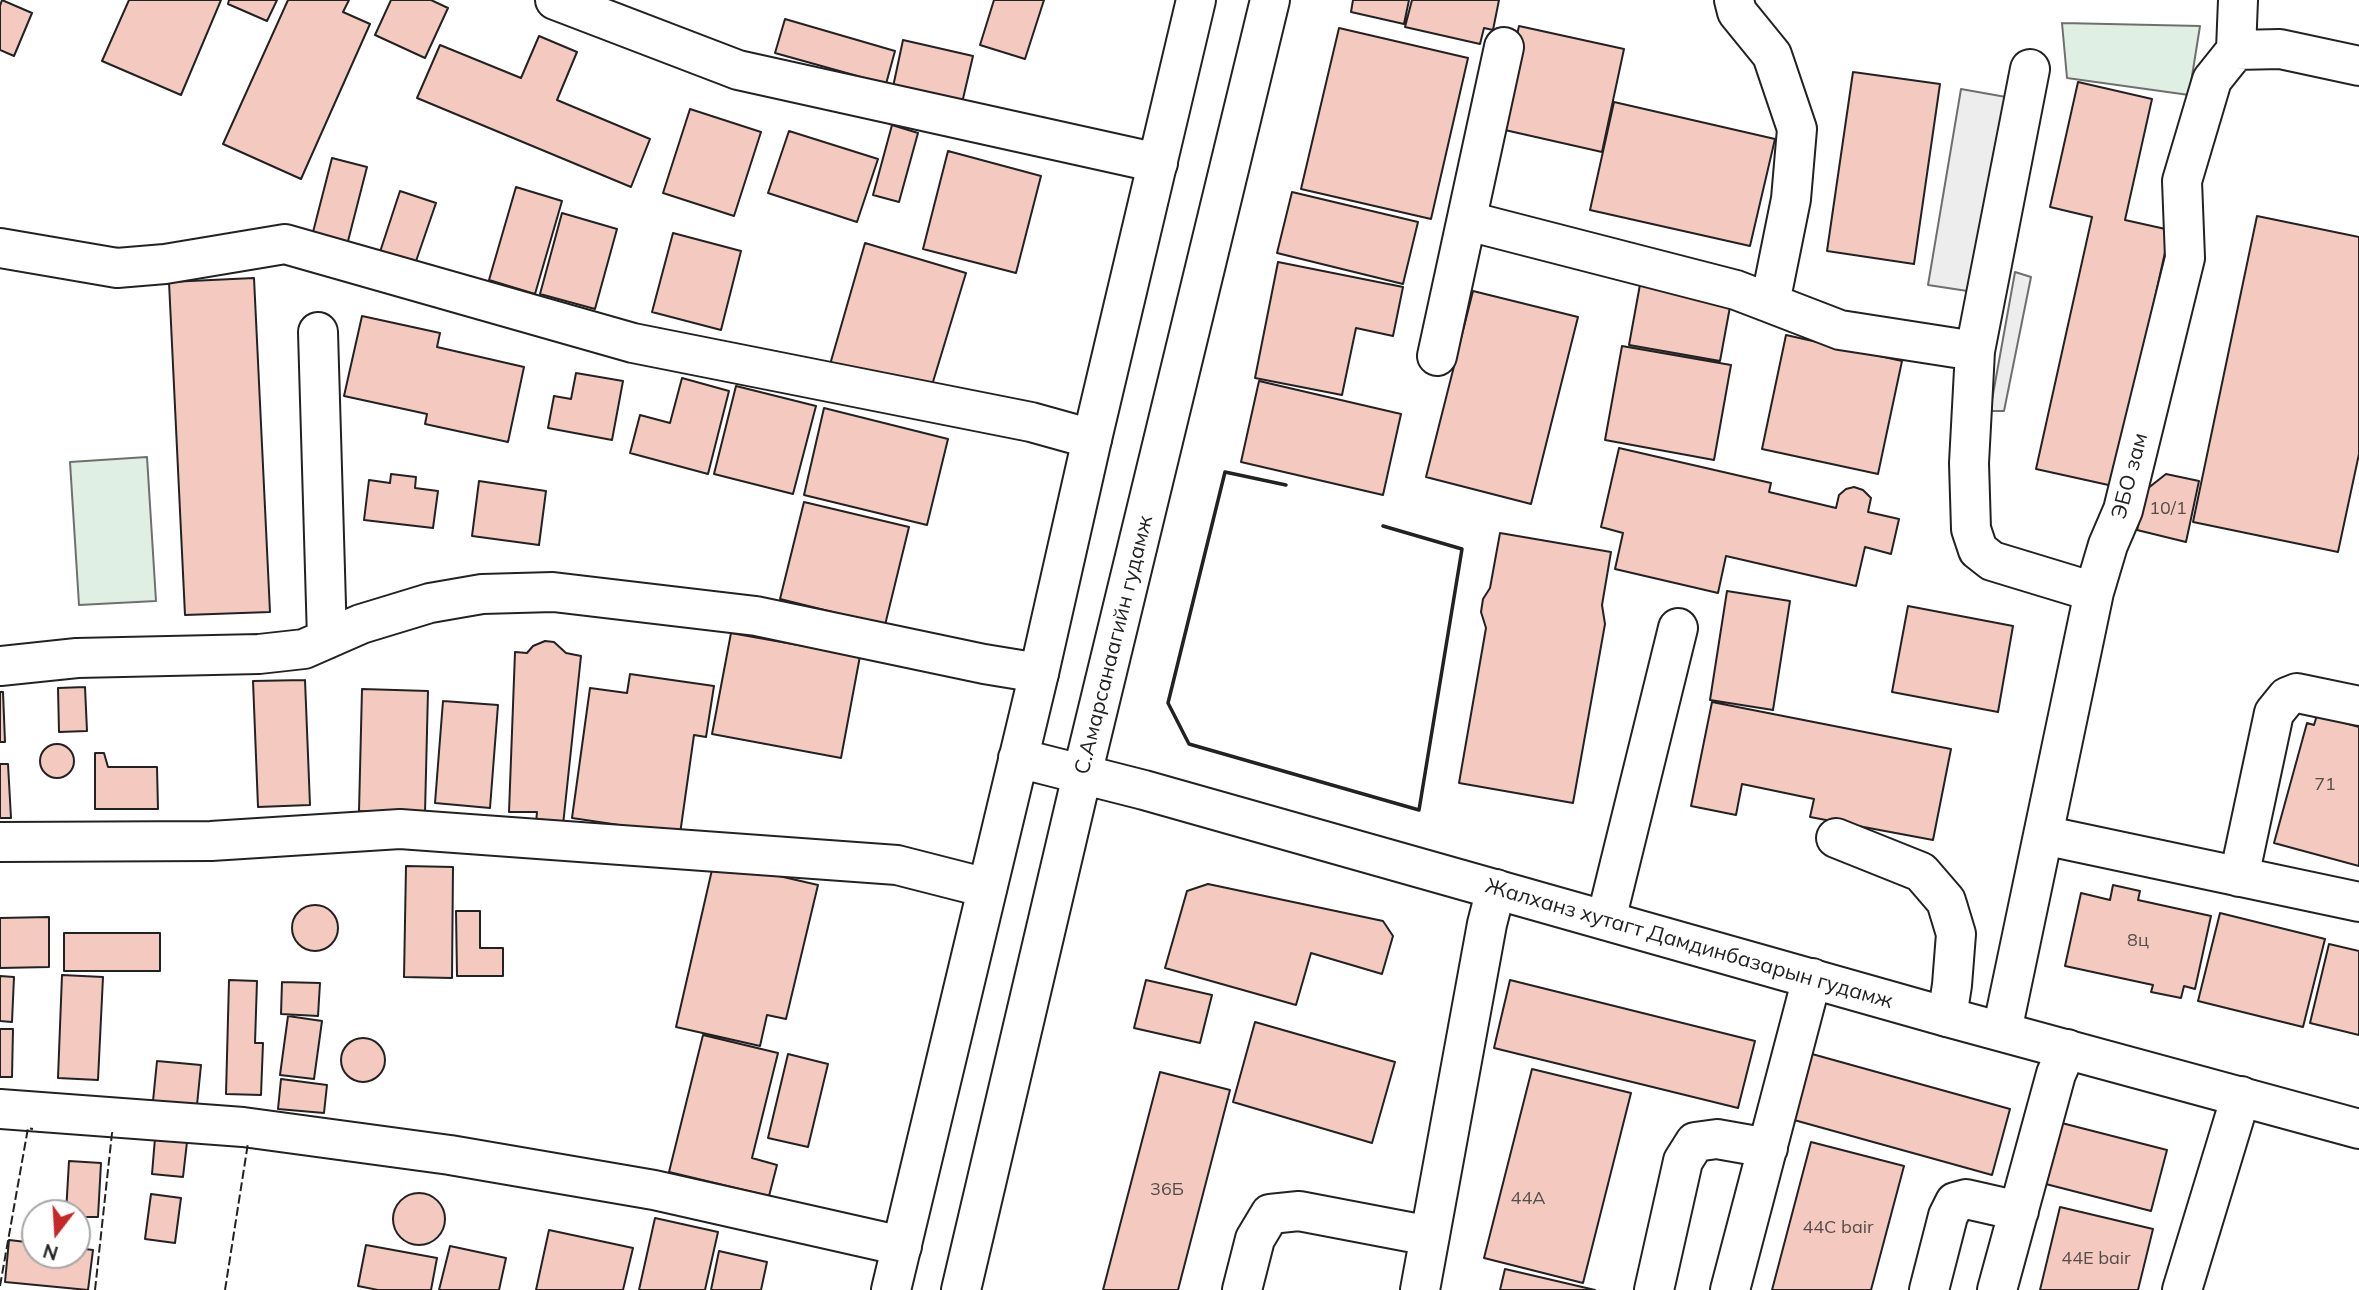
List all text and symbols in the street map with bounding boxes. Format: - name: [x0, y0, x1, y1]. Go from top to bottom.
- street label: ЭБО зам: [2106, 430, 2154, 522]
- house number: 10/1: [2149, 498, 2187, 520]
- street label: С.Амарсанаагийн гудамж: [1070, 513, 1158, 777]
- house number: 71: [2314, 774, 2336, 796]
- street label: Жалханз хутагт Дамдинбазарын гудамж: [1483, 874, 1895, 1014]
- house number: 8ц: [2127, 930, 2149, 952]
- house number: 36Б: [1150, 1179, 1184, 1201]
- house number: 44A: [1511, 1188, 1545, 1210]
- north arrow: [21, 1199, 91, 1269]
- house number: 44C bair: [1802, 1217, 1874, 1239]
- text: N: [40, 1239, 61, 1266]
- house number: 44E bair: [2061, 1248, 2131, 1270]

